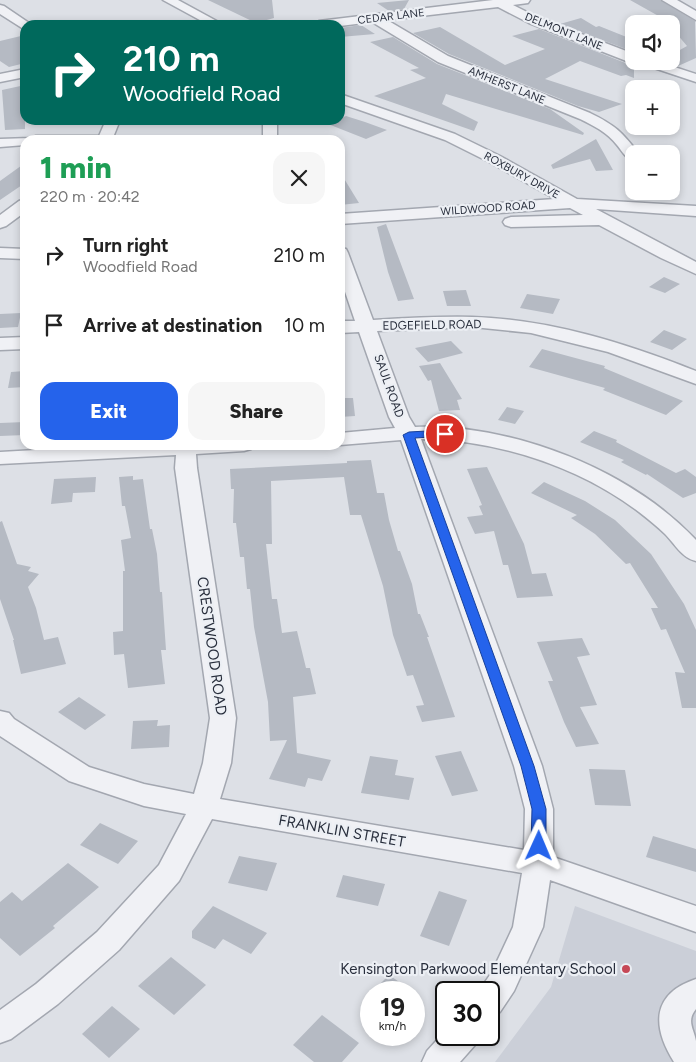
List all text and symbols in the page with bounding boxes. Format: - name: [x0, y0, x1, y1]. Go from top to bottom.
- street label: CEDAR LANE: [357, 6, 425, 27]
- street label: DELMONT LANE: [523, 10, 605, 53]
- map controls: [625, 15, 680, 200]
- button: sound: [625, 15, 680, 70]
- text: 210 m: [123, 38, 220, 80]
- icon: right: [40, 40, 105, 105]
- street label: AMHERST LANE: [466, 64, 547, 107]
- text: Woodfield Road: [123, 80, 281, 107]
- button: +: [625, 80, 680, 135]
- button: −: [625, 145, 680, 200]
- text: 1 min: [40, 149, 112, 186]
- street label: ROXBURY DRIVE: [482, 149, 562, 202]
- button: close: [273, 152, 325, 204]
- text: 220 m · 20:42: [40, 187, 140, 206]
- street label: WILDWOOD ROAD: [440, 199, 536, 218]
- text: Turn right: [83, 234, 169, 257]
- icon: right: [40, 241, 68, 269]
- text: 210 m: [273, 244, 325, 267]
- text: Woodfield Road: [83, 257, 198, 276]
- icon: arrive: [40, 311, 68, 339]
- text: Arrive at destination: [83, 314, 262, 337]
- text: 10 m: [284, 314, 325, 337]
- street label: EDGEFIELD ROAD: [382, 317, 482, 333]
- street label: SAUL ROAD: [371, 352, 407, 420]
- button: Exit: [40, 382, 178, 440]
- button: Share: [188, 382, 325, 440]
- pin: [424, 413, 466, 455]
- icon: arrive: [431, 420, 459, 448]
- street label: CRESTWOOD ROAD: [193, 576, 231, 716]
- street label: FRANKLIN STREET: [277, 811, 408, 851]
- position arrow: [512, 819, 564, 871]
- place label: Kensington Parkwood Elementary School: [340, 960, 616, 978]
- marker: Kensington Parkwood Elementary School: [620, 963, 632, 975]
- speed limit sign: 30: [435, 981, 500, 1046]
- text: 19: [380, 992, 405, 1022]
- text: km/h: [379, 1019, 406, 1033]

